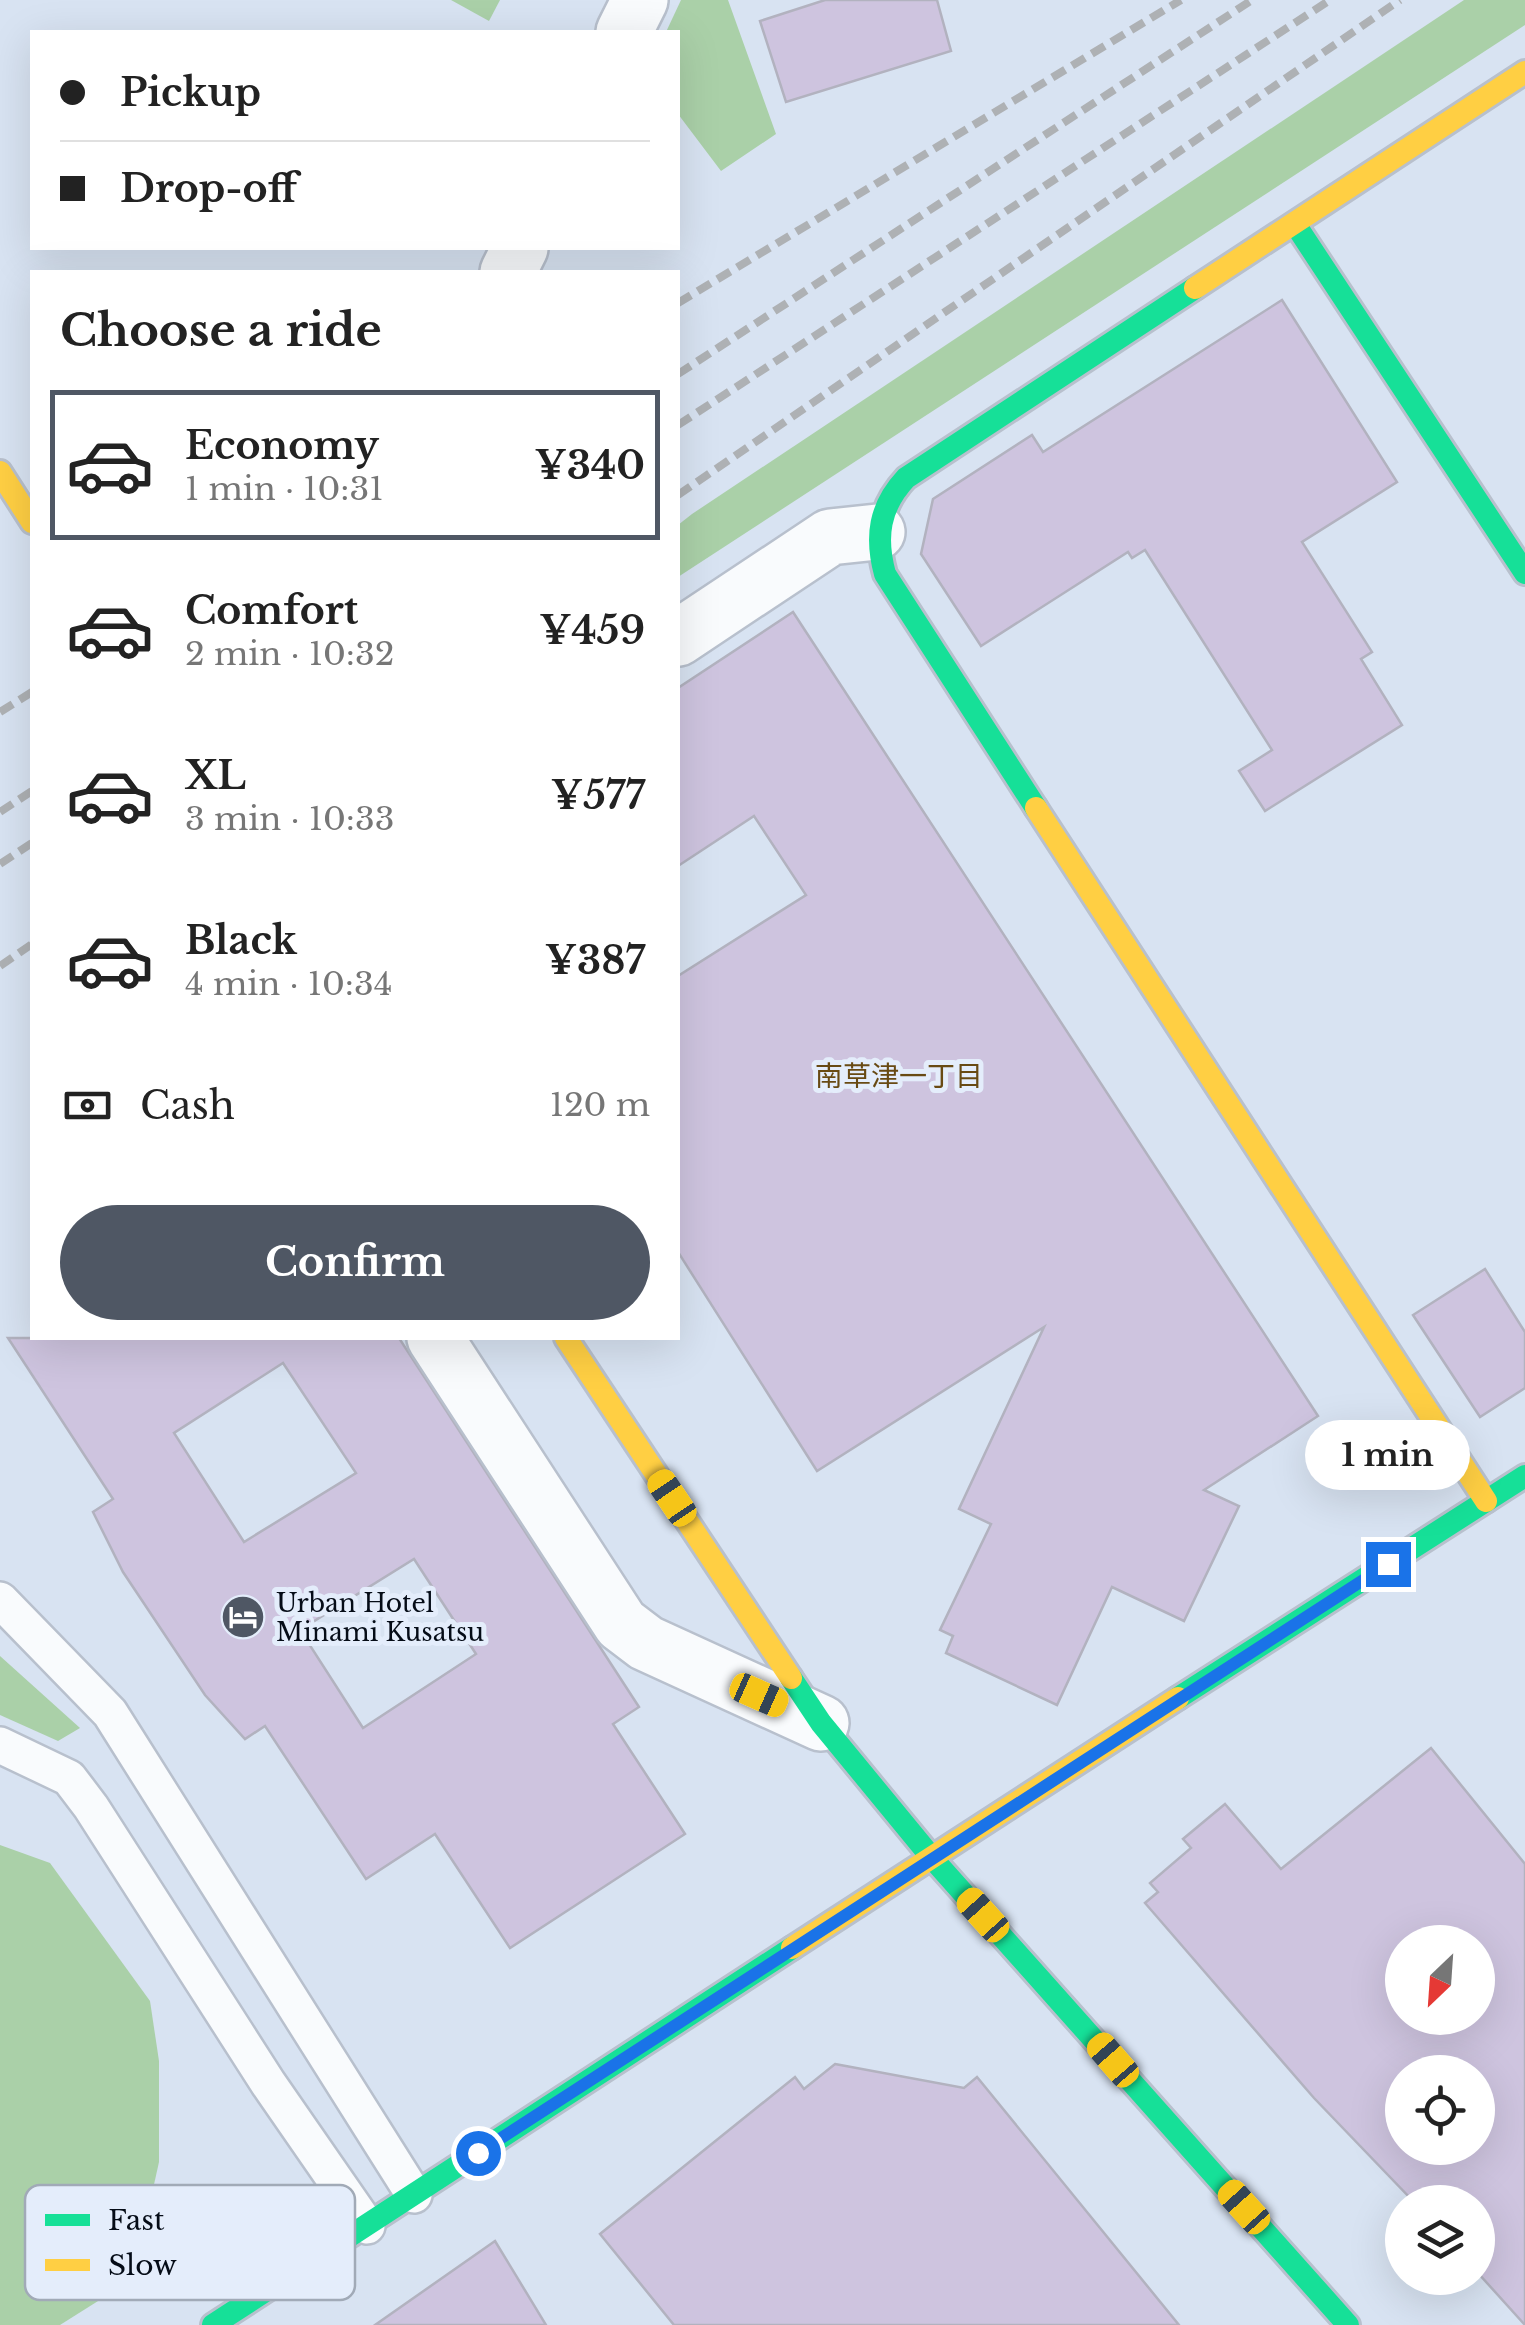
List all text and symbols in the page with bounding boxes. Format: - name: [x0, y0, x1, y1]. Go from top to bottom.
- text: Pickup: [120, 69, 261, 116]
- text: Drop-off: [120, 165, 297, 212]
- text: Choose a ride: [60, 302, 382, 358]
- icon: car: [65, 420, 155, 510]
- text: Economy: [185, 422, 379, 469]
- text: ¥340: [535, 442, 645, 489]
- text: 1 min · 10:31: [185, 469, 383, 509]
- icon: car: [65, 585, 155, 675]
- text: Comfort: [185, 587, 358, 634]
- text: ¥459: [539, 607, 645, 654]
- text: 2 min · 10:32: [185, 634, 394, 674]
- icon: car: [65, 750, 155, 840]
- text: XL: [185, 752, 246, 799]
- text: ¥577: [551, 772, 645, 819]
- text: 3 min · 10:33: [185, 799, 394, 839]
- icon: car: [65, 915, 155, 1005]
- text: Black: [185, 917, 297, 964]
- text: ¥387: [545, 937, 645, 984]
- text: 4 min · 10:34: [185, 964, 392, 1004]
- district label: 南草津一丁目: [815, 1059, 983, 1094]
- icon: cash: [60, 1078, 115, 1133]
- text: Cash: [140, 1082, 235, 1129]
- text: 120 m: [550, 1085, 650, 1125]
- button: Confirm: [60, 1205, 650, 1320]
- callout: 1 min: [1306, 1419, 1470, 1489]
- text: 1 min: [1341, 1435, 1434, 1475]
- car: [643, 1465, 701, 1531]
- route end: [1366, 1542, 1411, 1587]
- place label: Urban Hotel Minami Kusatsu: [276, 1588, 484, 1648]
- hotel icon: Urban Hotel Minami Kusatsu: [220, 1594, 266, 1640]
- car: [725, 1669, 793, 1721]
- car: [952, 1883, 1014, 1947]
- north arrow: [1385, 1925, 1495, 2035]
- map controls: [1385, 1925, 1495, 2295]
- car: [1082, 2028, 1144, 2092]
- button: locate: [1385, 2055, 1495, 2165]
- route start: [456, 2131, 501, 2176]
- car: [1213, 2175, 1275, 2239]
- legend: [25, 2185, 355, 2300]
- button: layers: [1385, 2185, 1495, 2295]
- text: Fast: [108, 2203, 165, 2238]
- text: Slow: [108, 2248, 177, 2283]

